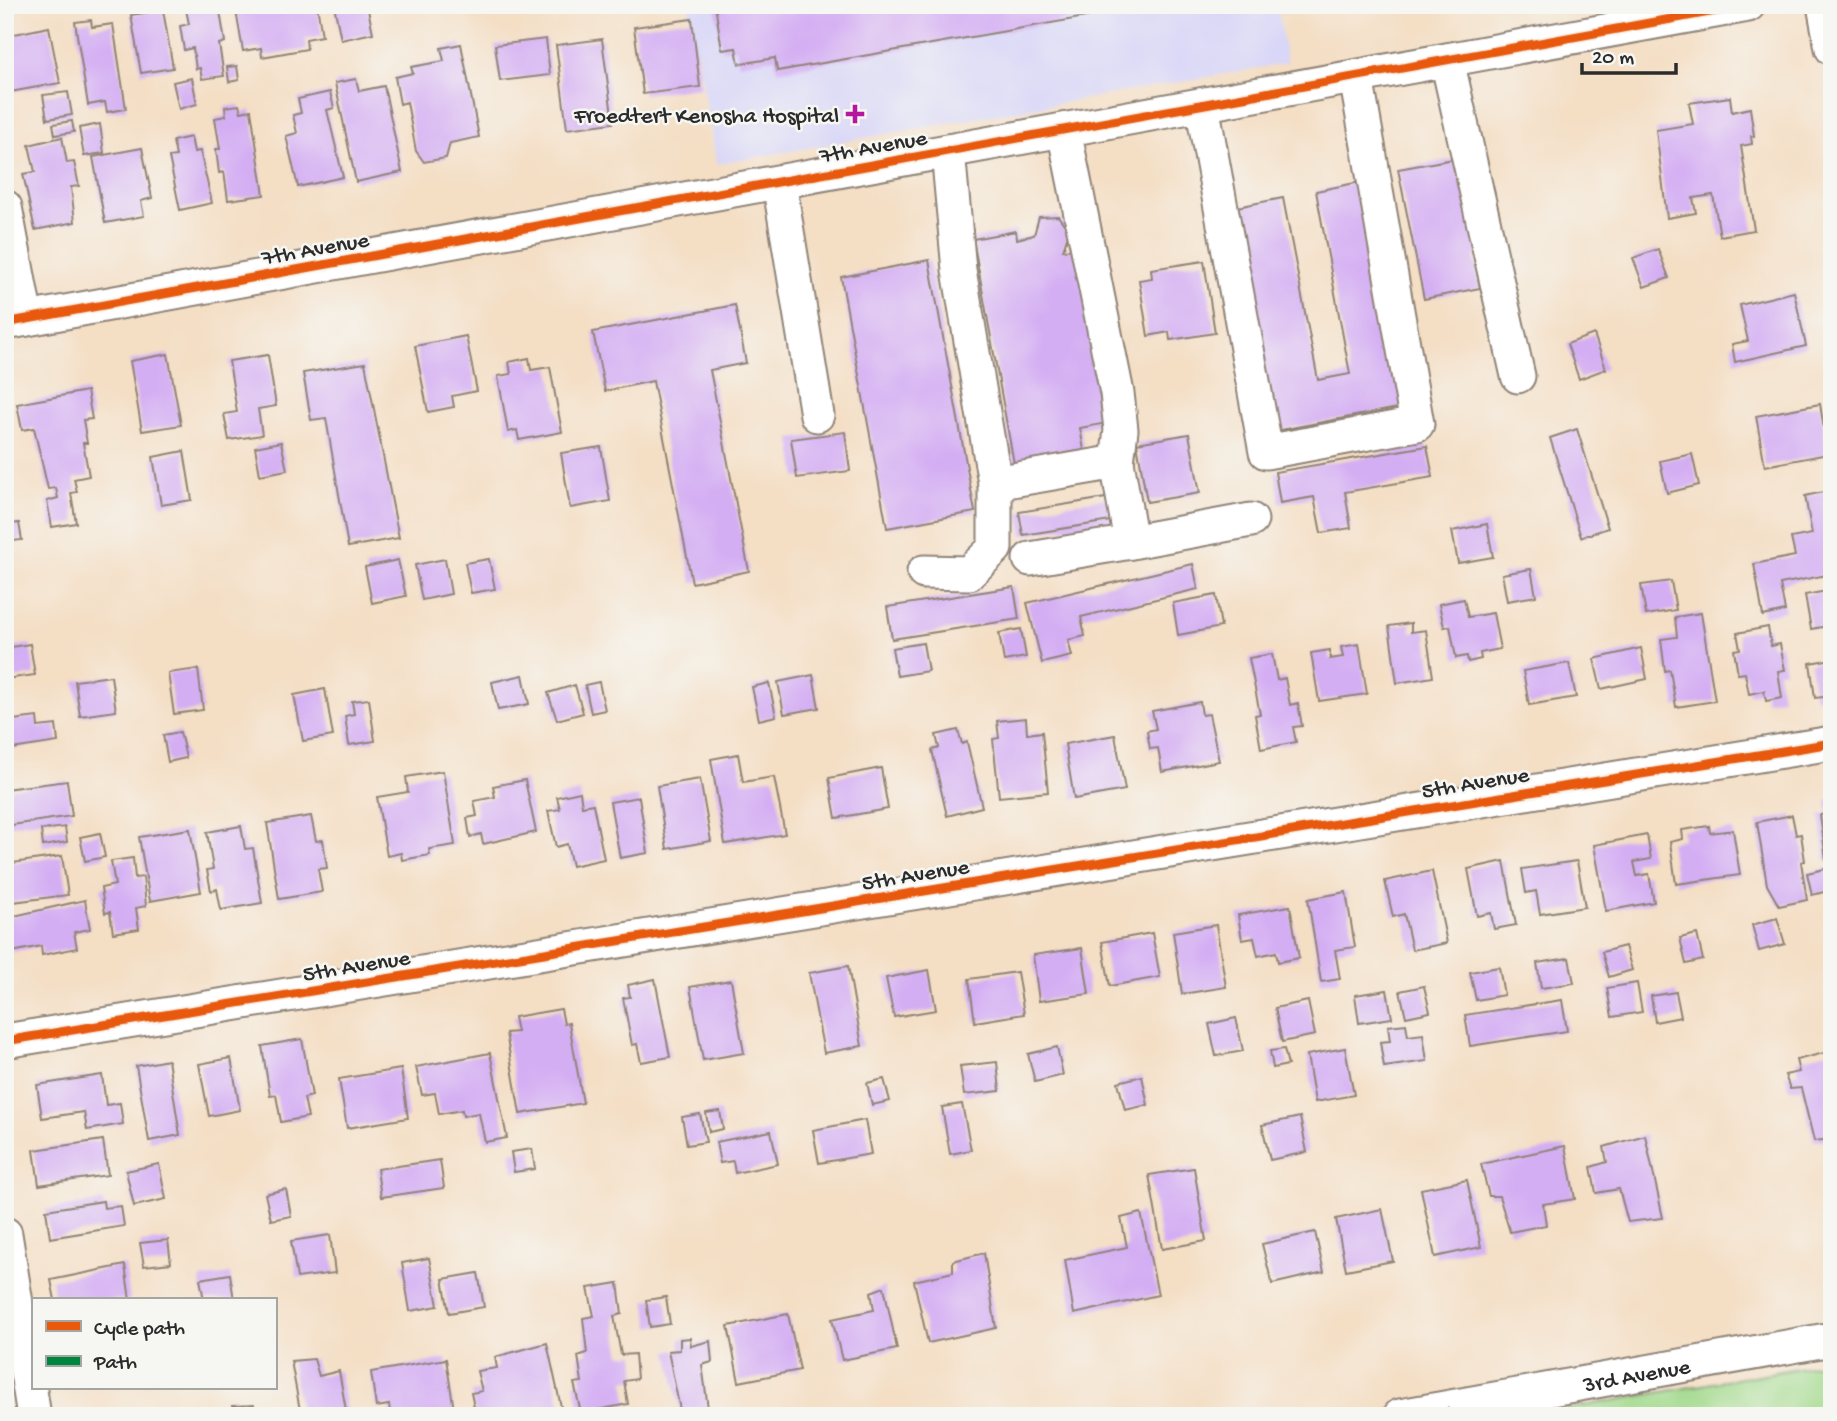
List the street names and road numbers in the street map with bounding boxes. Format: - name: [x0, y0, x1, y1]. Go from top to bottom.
- street label: 7th Avenue: [817, 126, 930, 171]
- street label: 7th Avenue: [259, 228, 372, 273]
- street label: 5th Avenue: [1420, 762, 1532, 806]
- street label: 5th Avenue: [860, 854, 972, 898]
- street label: 5th Avenue: [301, 945, 413, 989]
- street label: 3rd Avenue: [1580, 1354, 1694, 1400]

